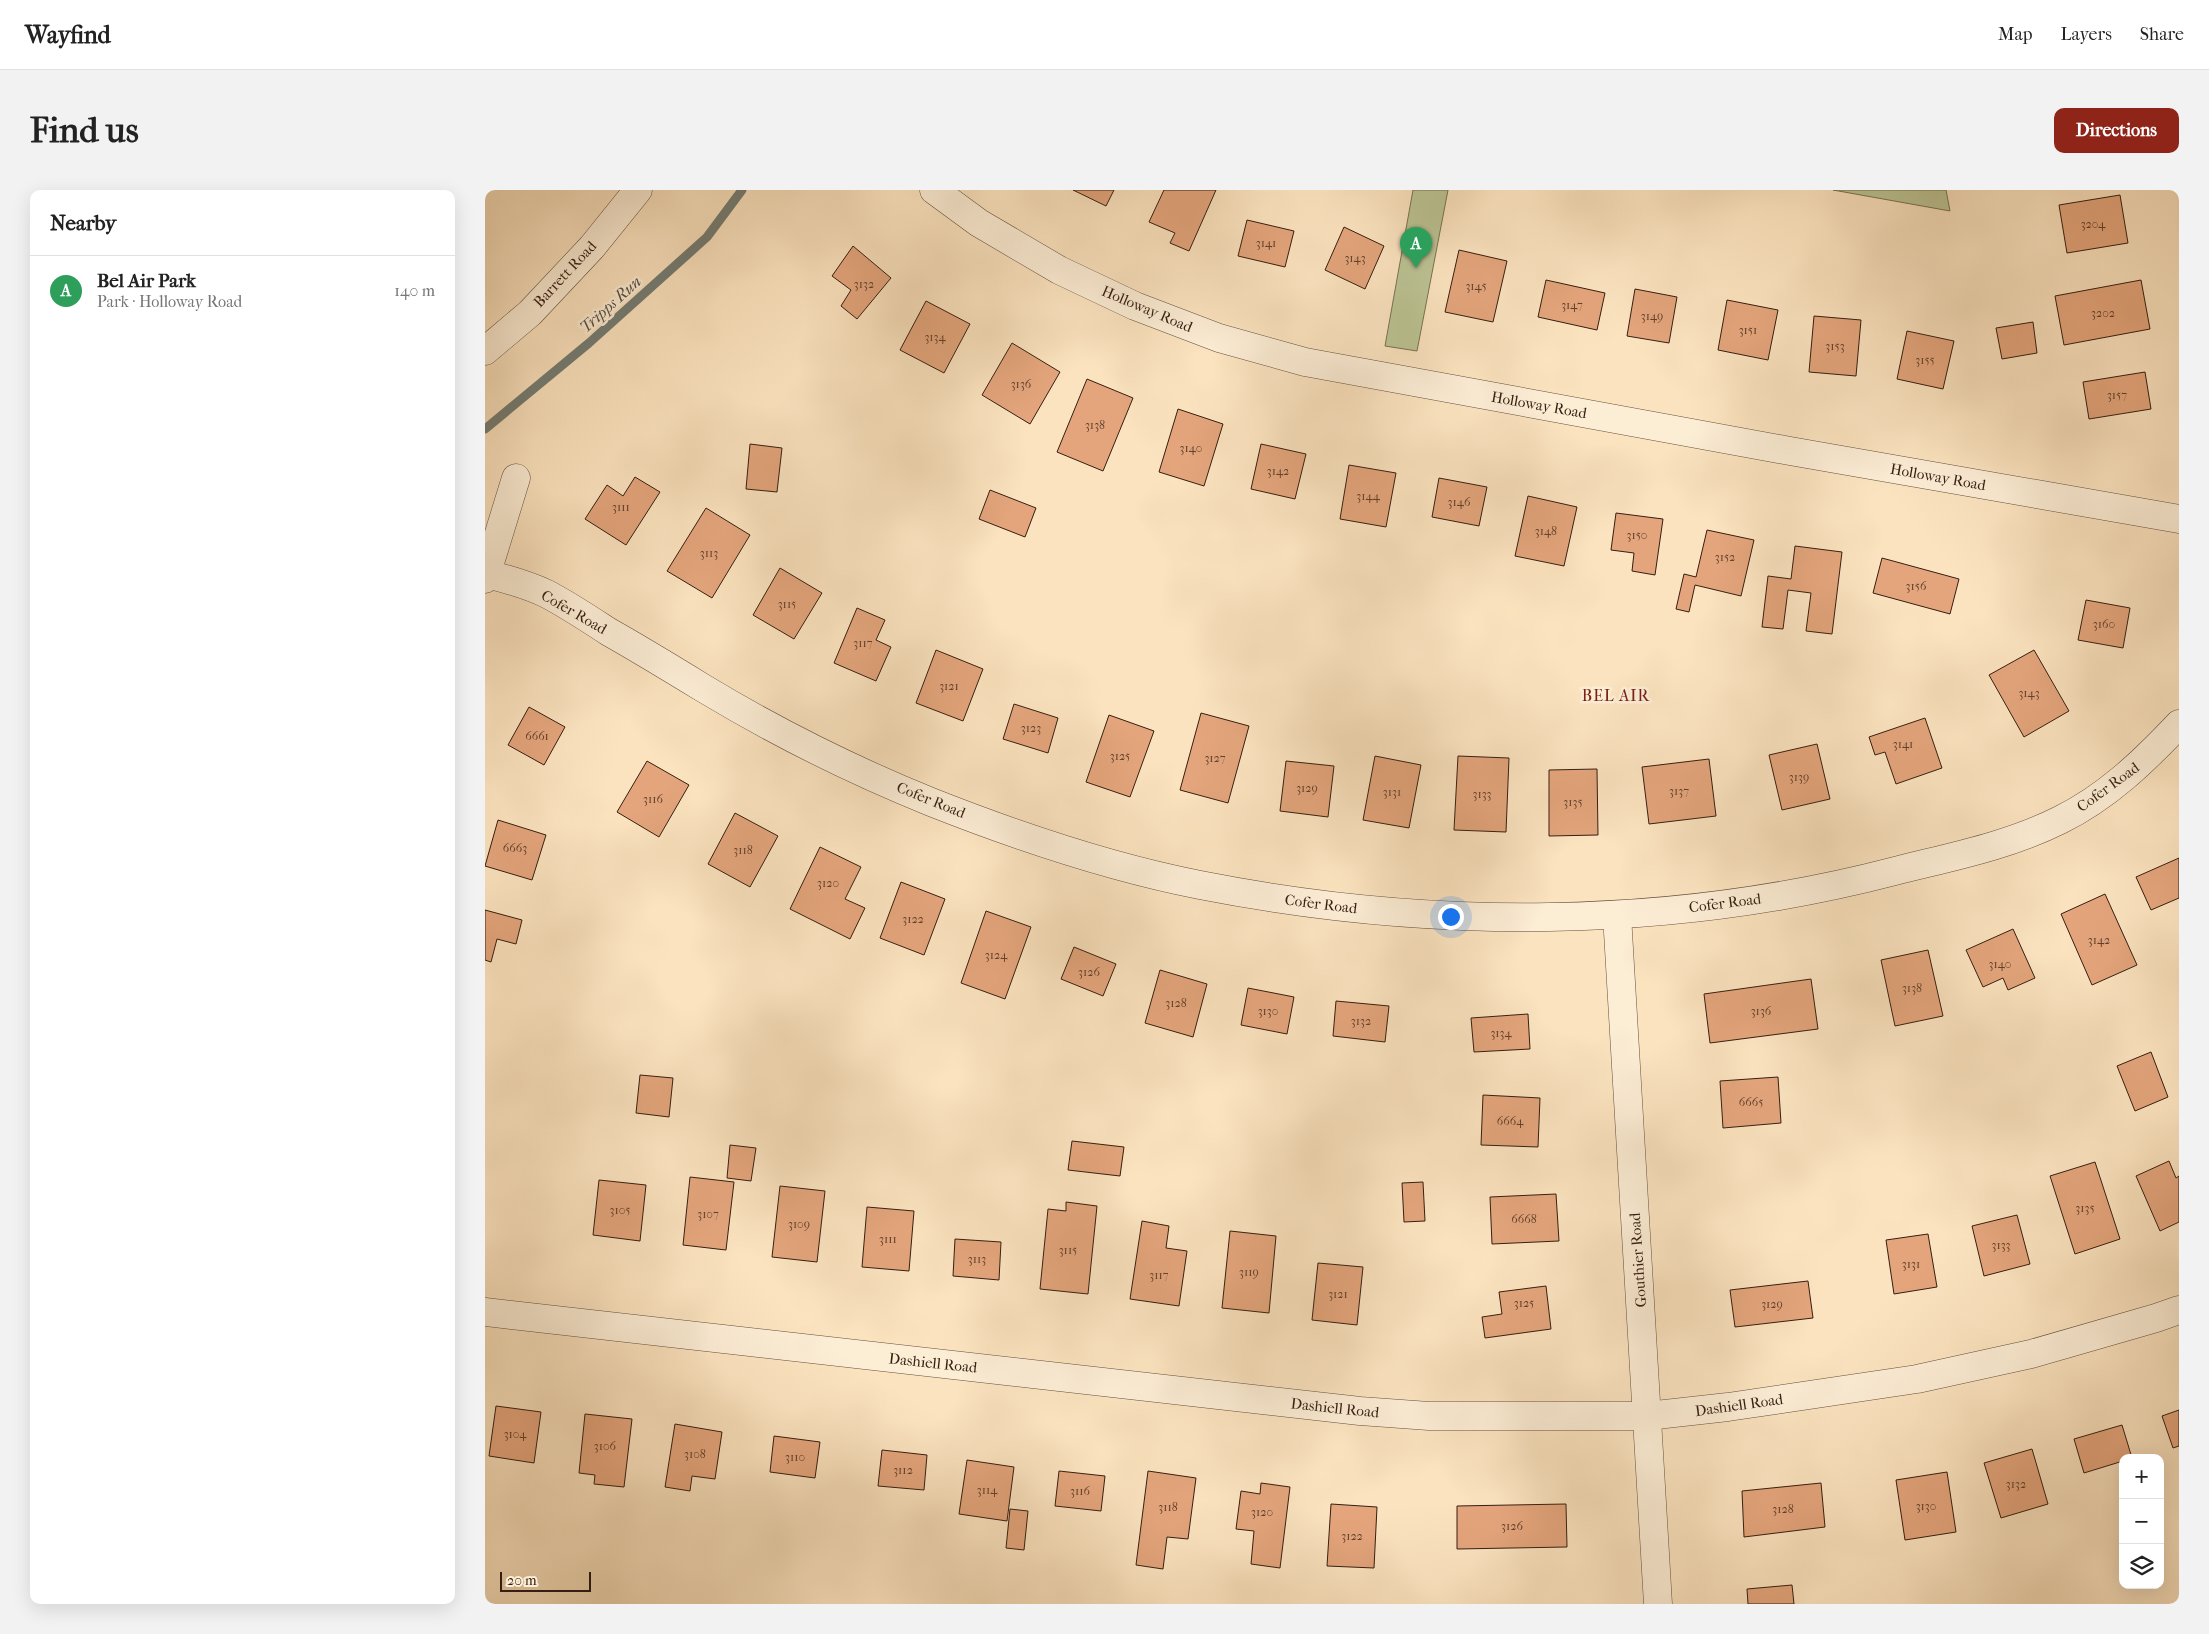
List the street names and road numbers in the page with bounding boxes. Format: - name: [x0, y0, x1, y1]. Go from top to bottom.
- street label: Barrett Road: [530, 237, 601, 311]
- street label: Holloway Road: [1099, 282, 1196, 337]
- street label: Holloway Road: [1490, 388, 1589, 422]
- street label: Holloway Road: [1889, 460, 1988, 494]
- street label: Cofer Road: [538, 586, 611, 638]
- street label: Cofer Road: [2073, 758, 2143, 816]
- street label: Cofer Road: [894, 778, 969, 822]
- street label: Cofer Road: [1688, 890, 1763, 916]
- street label: Cofer Road: [1284, 891, 1359, 917]
- street label: Gouthier Road: [1626, 1211, 1650, 1308]
- street label: Dashiell Road: [888, 1349, 979, 1377]
- street label: Dashiell Road: [1694, 1390, 1785, 1420]
- street label: Dashiell Road: [1290, 1394, 1381, 1422]

